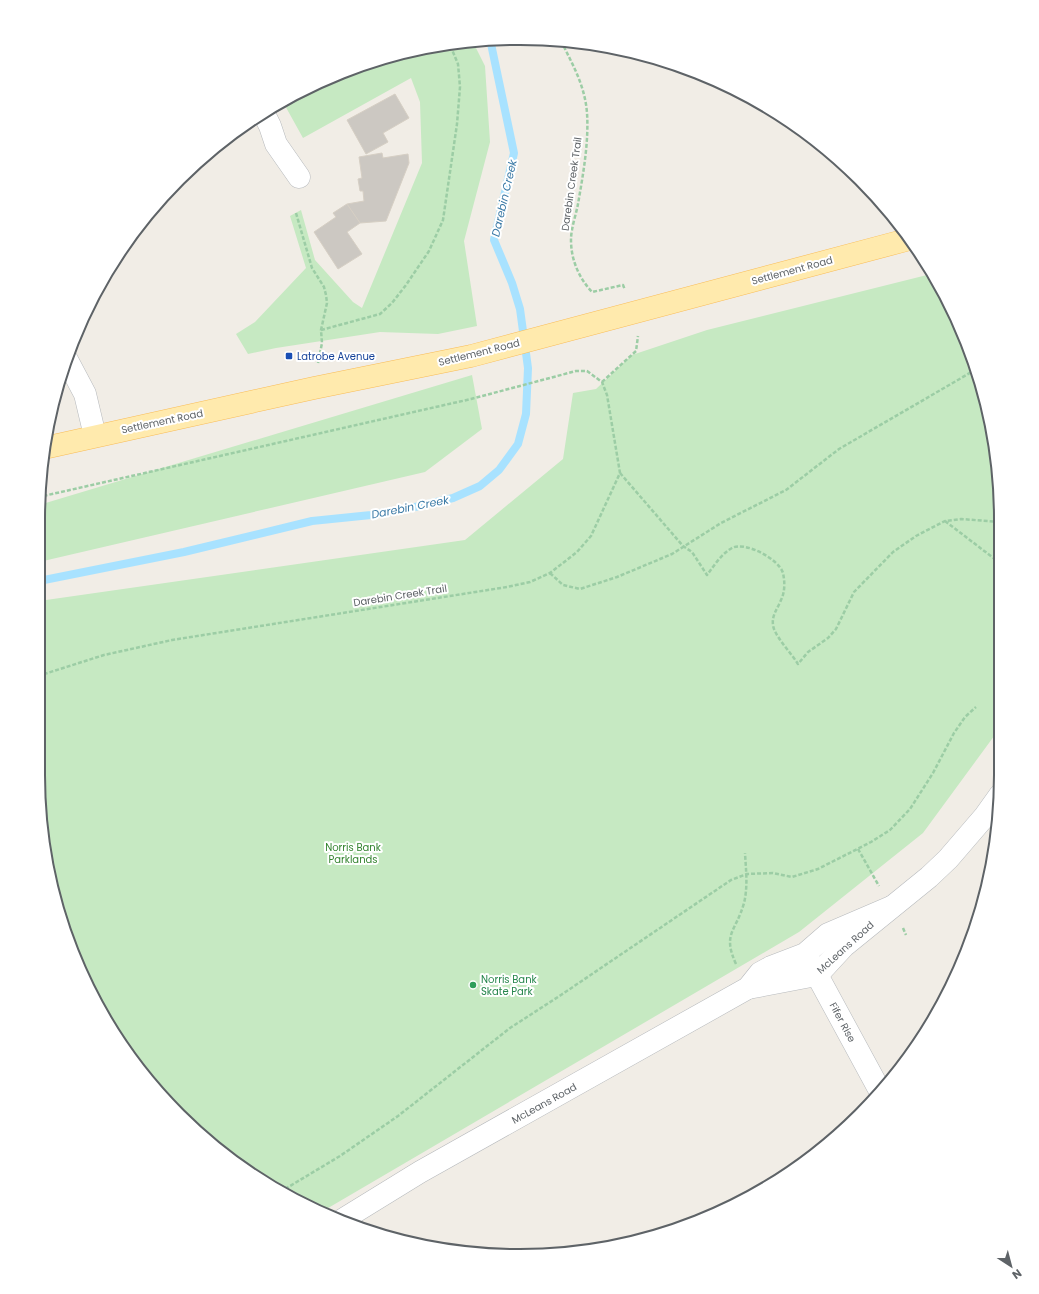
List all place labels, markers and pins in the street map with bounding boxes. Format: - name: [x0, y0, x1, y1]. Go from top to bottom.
- place label: Latrobe Avenue: [297, 349, 375, 364]
- marker: Latrobe Avenue: [284, 351, 294, 361]
- place label: Norris Bank Skate Park: [481, 972, 538, 999]
- marker: Norris Bank Skate Park: [468, 980, 478, 990]

